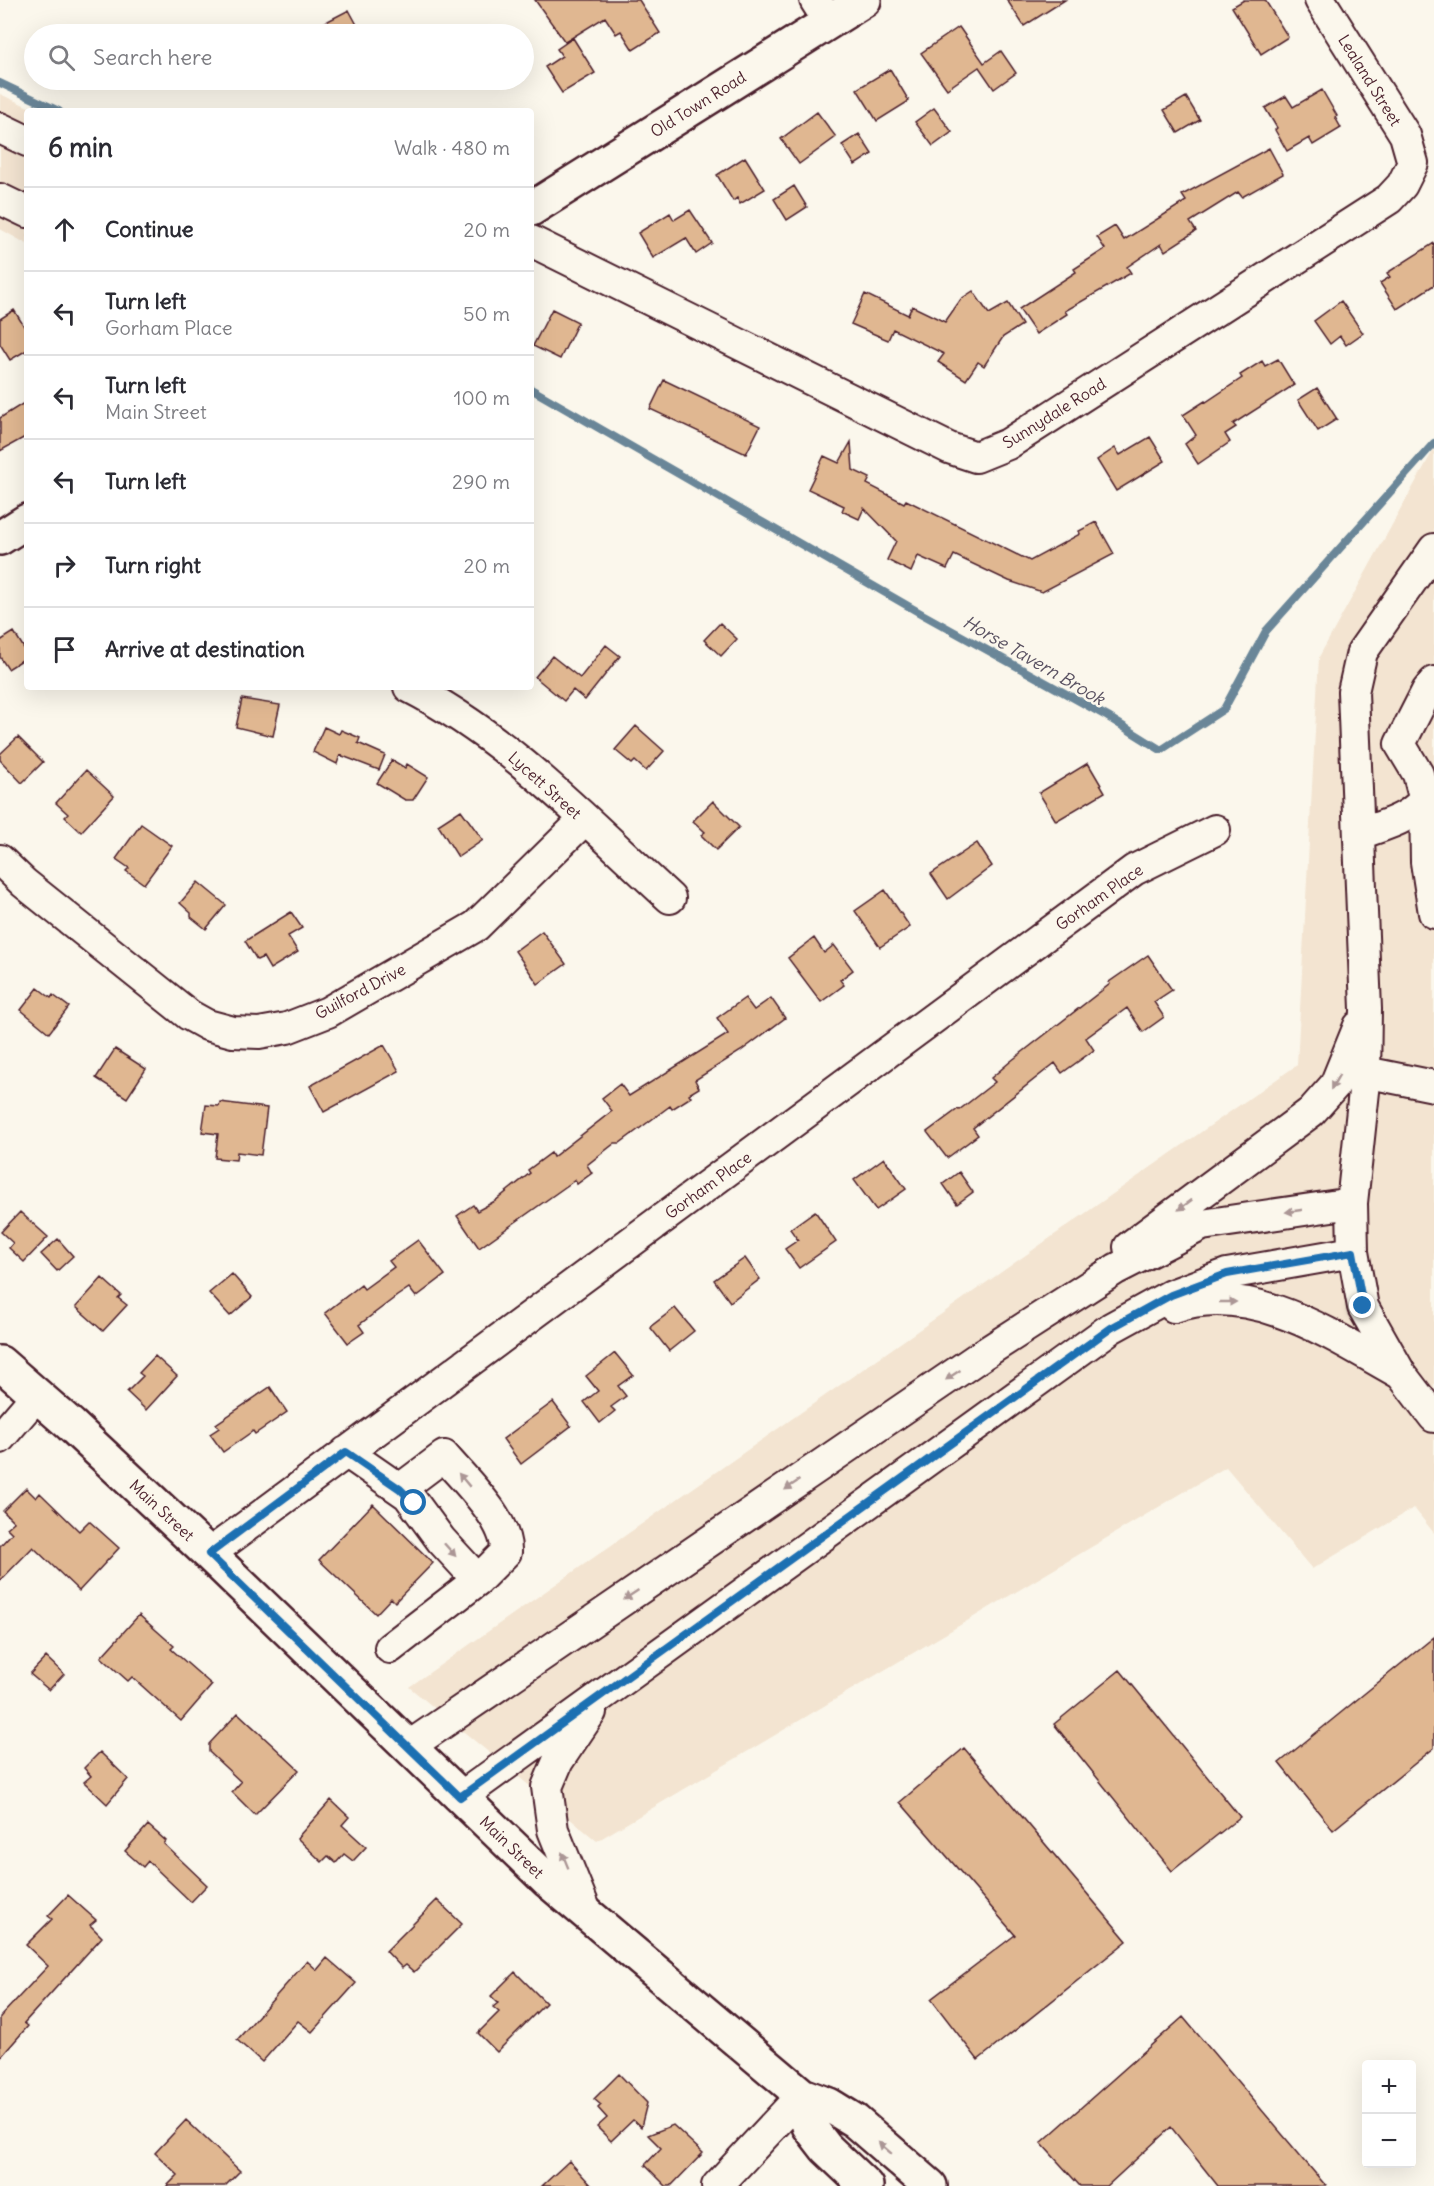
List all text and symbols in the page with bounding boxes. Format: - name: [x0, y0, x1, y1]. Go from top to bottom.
- search box: [24, 24, 534, 90]
- street label: Lealand Street: [1334, 31, 1406, 130]
- icon: search: [45, 41, 78, 74]
- text: Search here: [93, 43, 212, 71]
- street label: Old Town Road: [647, 67, 749, 141]
- text: 6 min: [48, 131, 113, 164]
- text: Walk · 480 m: [394, 135, 510, 160]
- icon: ahead: [48, 213, 81, 246]
- text: Continue: [105, 215, 194, 243]
- text: 20 m: [464, 217, 510, 242]
- text: Turn left: [105, 287, 186, 315]
- icon: left: [48, 297, 81, 330]
- text: 50 m: [463, 301, 510, 326]
- text: Gorham Place: [105, 315, 233, 340]
- text: Turn left: [105, 371, 186, 399]
- street label: Sunnydale Road: [999, 373, 1109, 453]
- icon: left: [48, 381, 81, 414]
- text: 100 m: [453, 385, 510, 410]
- text: Main Street: [105, 399, 207, 424]
- icon: left: [48, 465, 81, 498]
- text: Turn left: [105, 467, 186, 495]
- text: 290 m: [452, 469, 510, 494]
- icon: right: [48, 549, 81, 582]
- text: Turn right: [105, 551, 201, 579]
- text: 20 m: [464, 553, 510, 578]
- water label: Horse Tavern Brook: [959, 610, 1111, 711]
- icon: arrive: [48, 633, 81, 666]
- text: Arrive at destination: [105, 635, 305, 663]
- street label: Lycett Street: [504, 747, 586, 823]
- street label: Gorham Place: [1051, 860, 1147, 934]
- street label: Guilford Drive: [311, 959, 409, 1023]
- one-way arrow: [1330, 1074, 1340, 1091]
- street label: Gorham Place: [661, 1147, 755, 1223]
- one-way arrow: [1178, 1198, 1193, 1210]
- one-way arrow: [1284, 1207, 1303, 1216]
- route end: [1349, 1292, 1375, 1318]
- one-way arrow: [1219, 1297, 1238, 1307]
- one-way arrow: [945, 1369, 961, 1380]
- one-way arrow: [458, 1473, 471, 1488]
- street label: Main Street: [125, 1475, 199, 1545]
- one-way arrow: [784, 1479, 800, 1490]
- route start: [400, 1489, 426, 1515]
- one-way arrow: [443, 1543, 457, 1558]
- one-way arrow: [623, 1589, 639, 1600]
- street label: Main Street: [476, 1812, 549, 1883]
- one-way arrow: [560, 1851, 569, 1869]
- map controls: [1362, 2060, 1416, 2168]
- button: +: [1362, 2060, 1416, 2114]
- button: −: [1362, 2114, 1416, 2168]
- one-way arrow: [878, 2142, 893, 2155]

